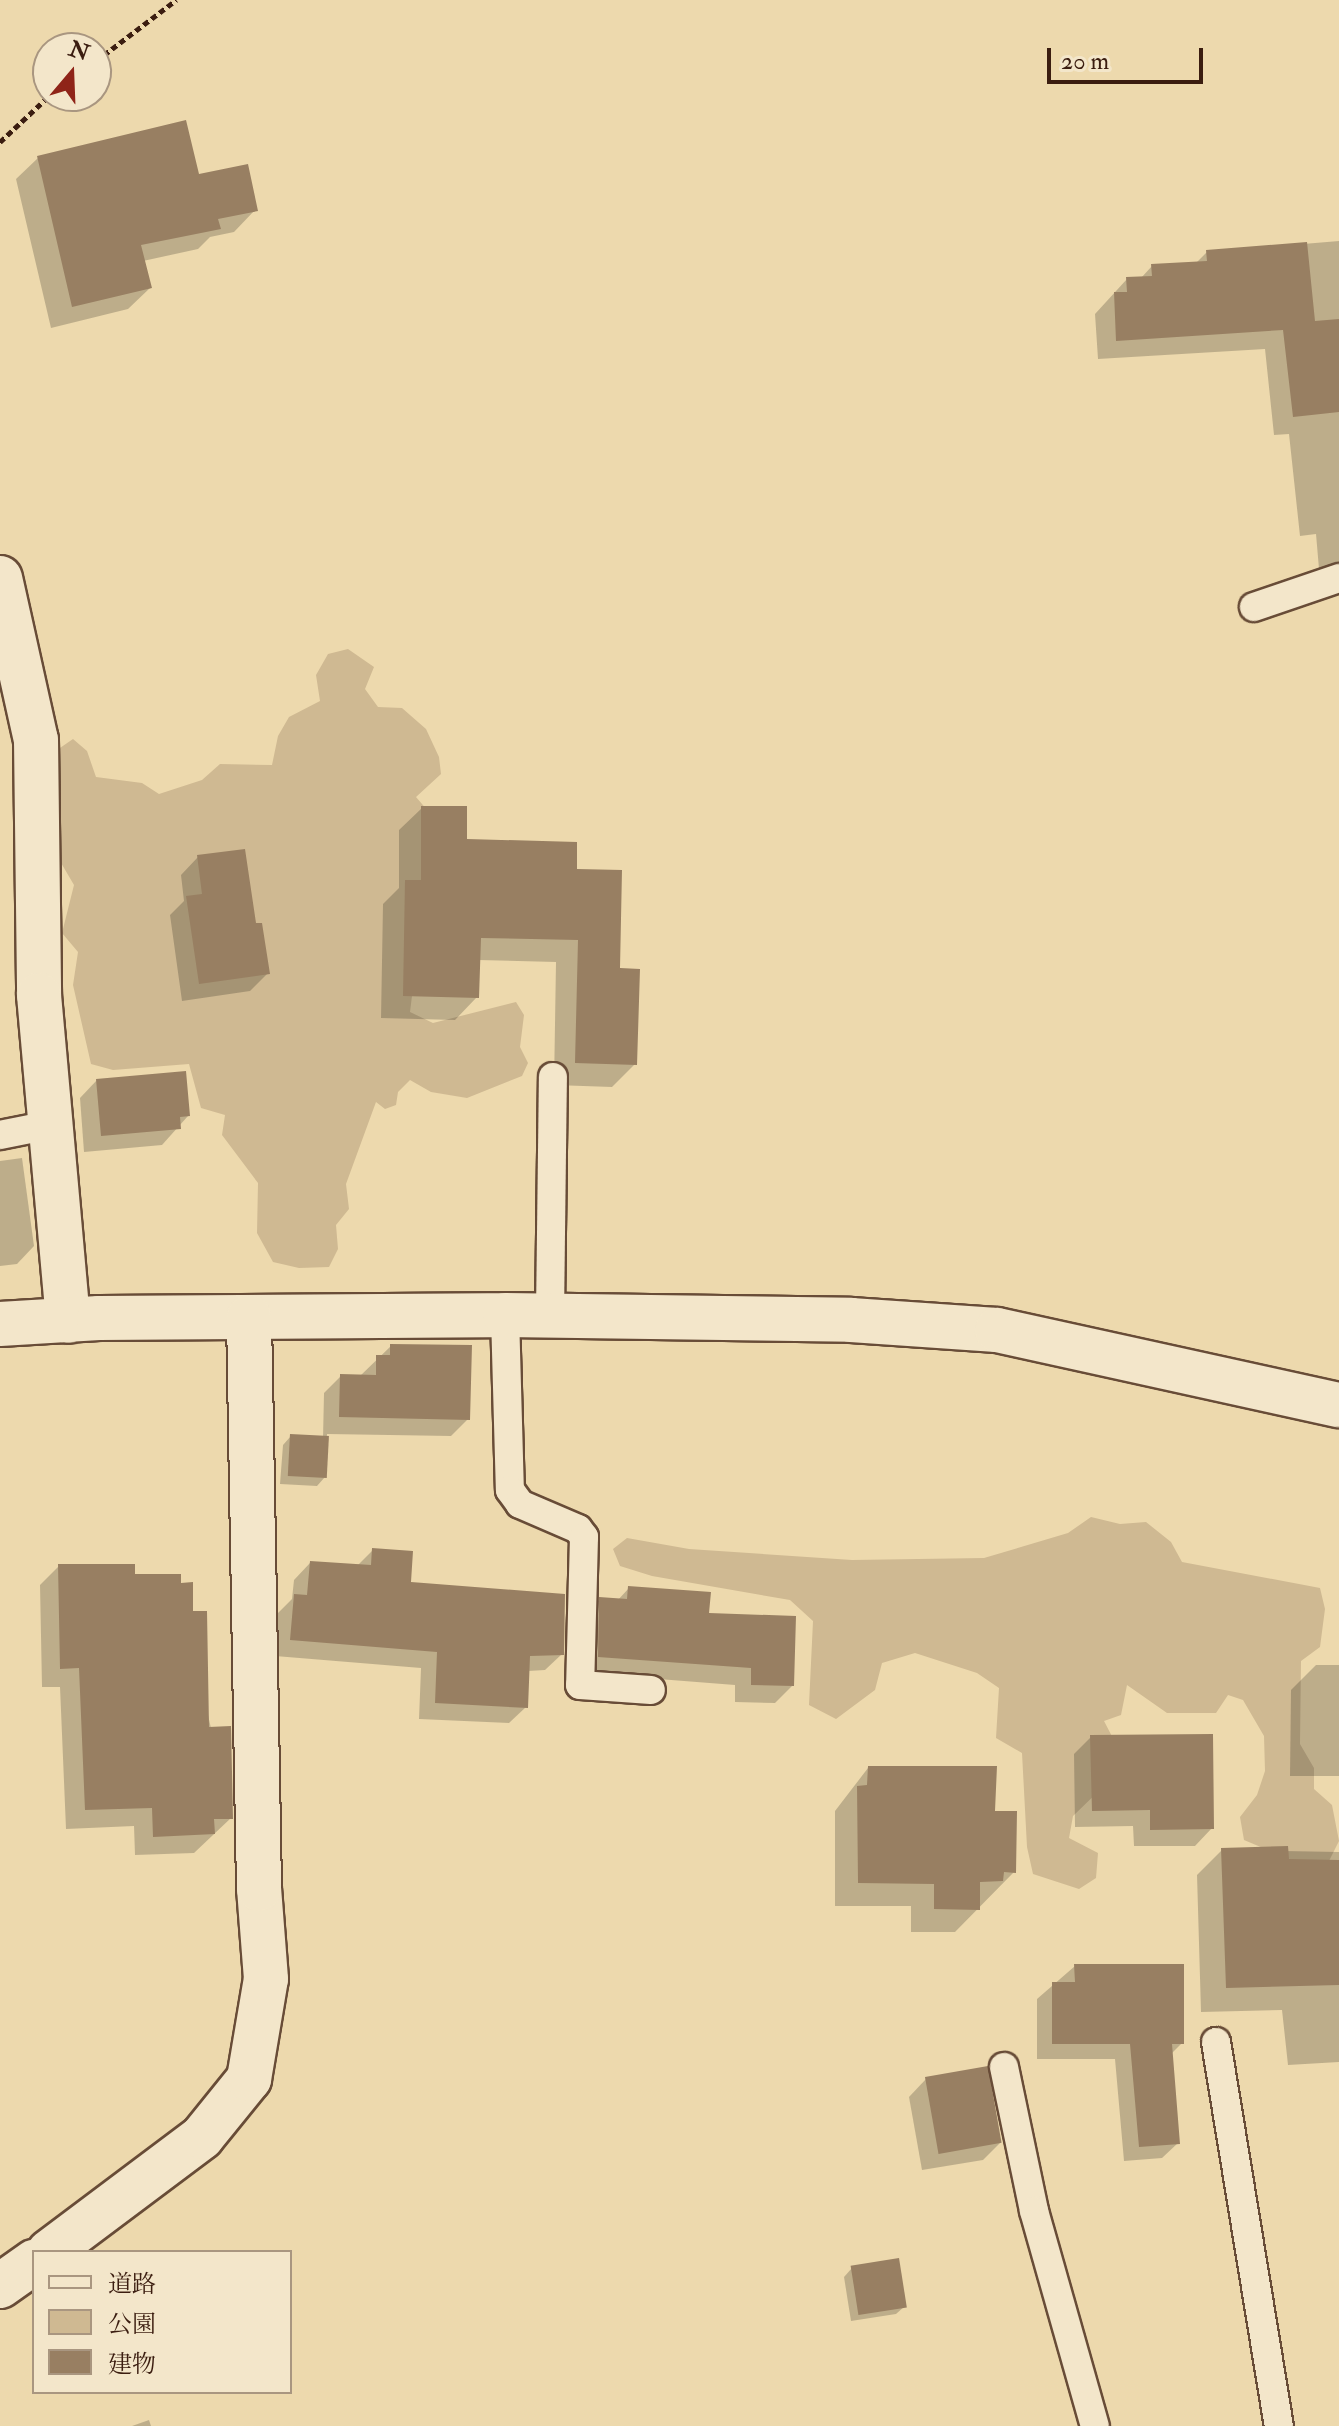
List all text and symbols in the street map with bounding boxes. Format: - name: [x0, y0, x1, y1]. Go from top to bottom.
- north arrow: [32, 32, 112, 112]
- scale bar: [1051, 32, 1207, 82]
- text: N: [65, 35, 93, 68]
- text: 20 m: [1061, 46, 1109, 77]
- legend: [32, 2250, 292, 2394]
- text: 道路: [108, 2269, 156, 2300]
- text: 公園: [108, 2309, 156, 2340]
- text: 建物: [108, 2349, 156, 2380]

